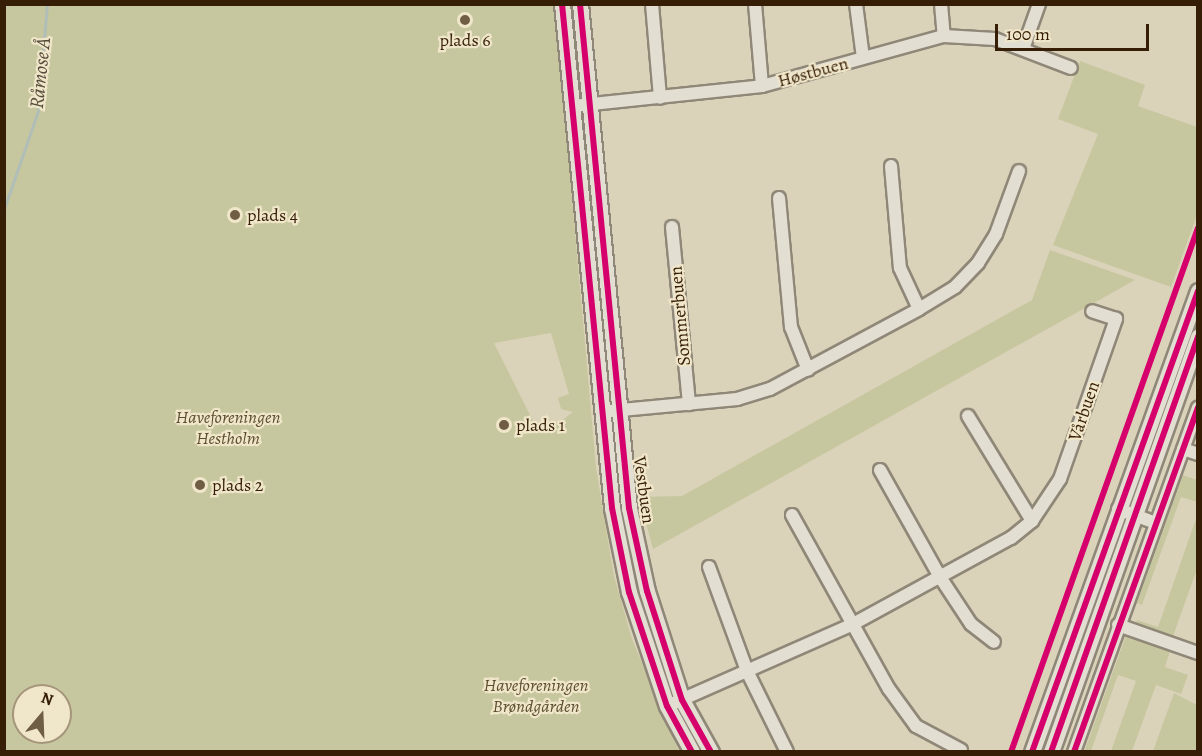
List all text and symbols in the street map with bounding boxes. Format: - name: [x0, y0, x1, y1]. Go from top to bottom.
- scale bar: [998, 12, 1152, 50]
- marker: plads 6: [458, 13, 472, 27]
- text: 100 m: [1006, 22, 1050, 46]
- place label: plads 6: [439, 29, 491, 51]
- water label: Råmose Å: [24, 36, 56, 110]
- street label: Høstbuen: [775, 52, 851, 92]
- place label: plads 4: [247, 204, 298, 226]
- marker: plads 4: [228, 208, 242, 222]
- street label: Sommerbuen: [665, 265, 695, 367]
- street label: Vårbuen: [1064, 378, 1104, 444]
- park label: Haveforeningen Hestholm: [176, 407, 280, 450]
- place label: plads 1: [516, 414, 565, 436]
- marker: plads 1: [497, 418, 511, 432]
- street label: Vestbuen: [629, 455, 659, 525]
- place label: plads 2: [212, 474, 263, 496]
- marker: plads 2: [193, 478, 207, 492]
- park label: Haveforeningen Brøndgården: [484, 675, 588, 718]
- north arrow: [12, 684, 72, 744]
- text: N: [38, 687, 56, 711]

